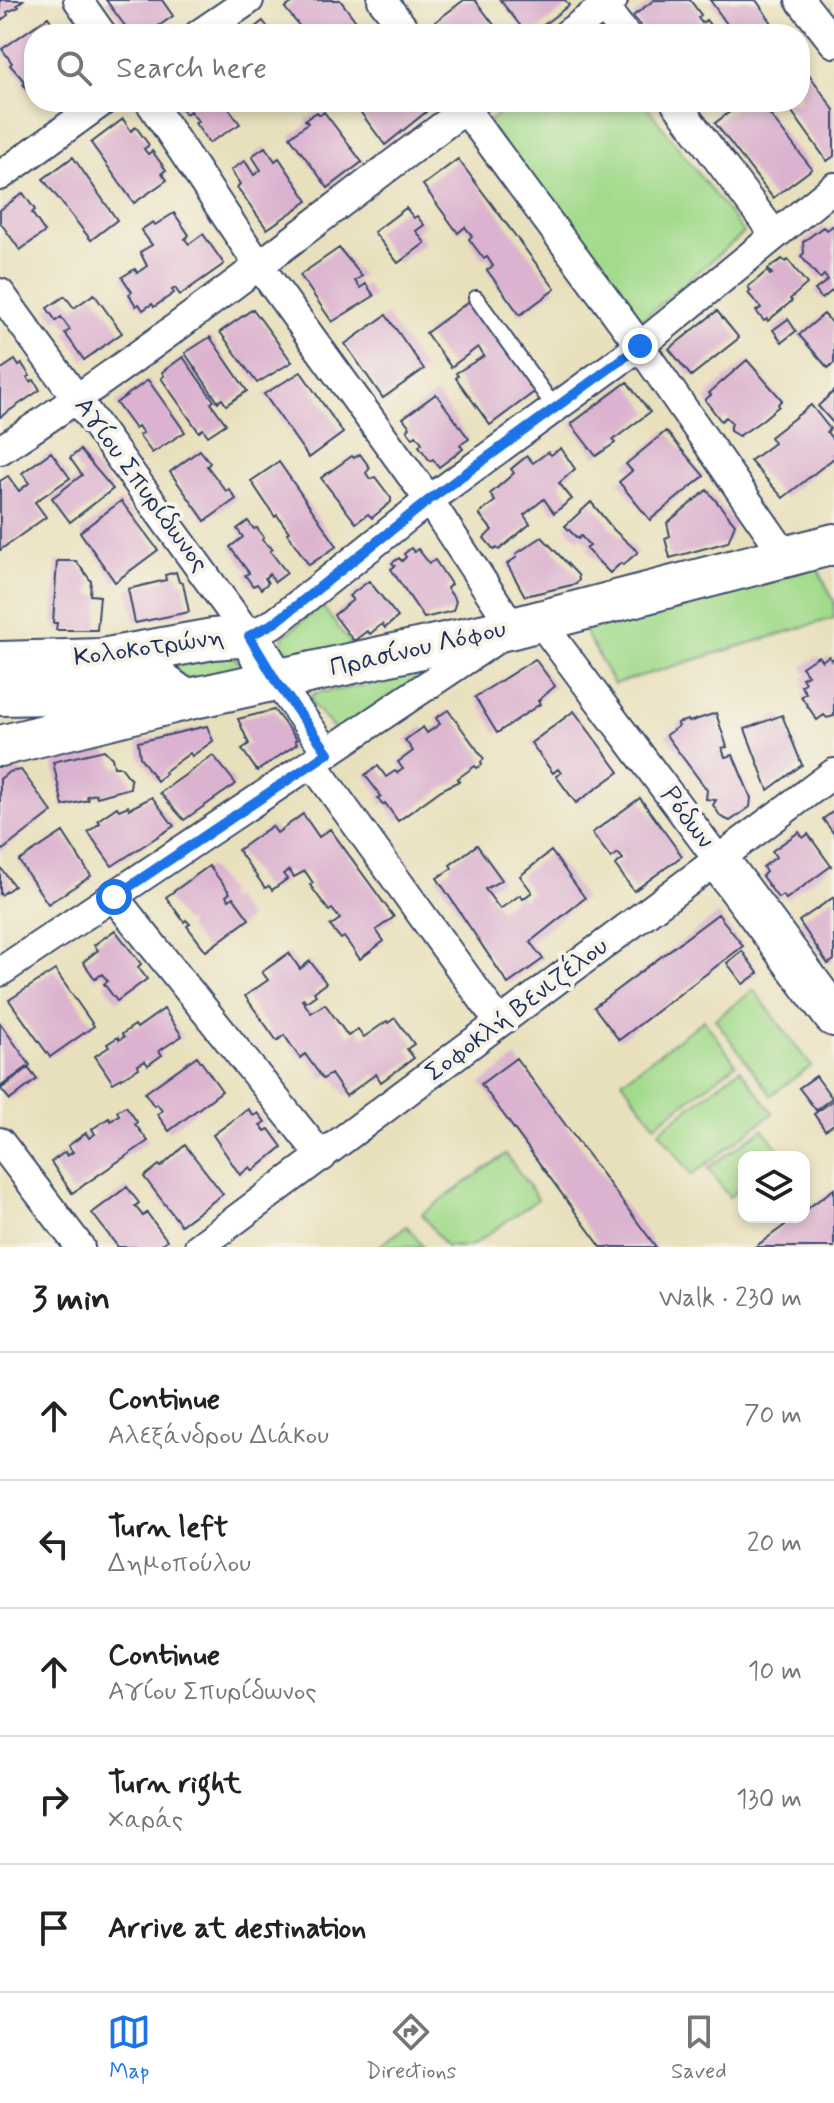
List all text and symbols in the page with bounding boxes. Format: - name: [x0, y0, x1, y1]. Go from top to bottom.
- search box: [24, 24, 810, 112]
- icon: search: [52, 46, 96, 90]
- text: Search here: [116, 49, 267, 88]
- route end: [622, 328, 658, 364]
- street label: Αγίου Σπυρίδωνος: [66, 391, 216, 579]
- street label: Πρασίνου Λόφου: [327, 612, 509, 686]
- street label: Κολοκοτρώνη: [72, 621, 226, 675]
- street label: Ρόδων: [653, 780, 721, 856]
- route start: [96, 879, 132, 915]
- street label: Σοφοκλή Βενιζέλου: [419, 930, 615, 1090]
- map controls: [738, 1151, 810, 1223]
- button: layers: [738, 1151, 810, 1223]
- text: 3 min: [32, 1277, 110, 1322]
- text: Walk · 230 m: [659, 1282, 802, 1316]
- text: Continue: [108, 1380, 220, 1419]
- icon: ahead: [32, 1394, 76, 1438]
- text: 70 m: [744, 1399, 802, 1433]
- text: Αλεξάνδρου Διάκου: [108, 1419, 329, 1453]
- text: Turn left: [108, 1508, 228, 1547]
- icon: left: [32, 1522, 76, 1566]
- text: 20 m: [747, 1527, 802, 1561]
- text: Δημοπούλου: [108, 1547, 251, 1581]
- text: Continue: [108, 1636, 220, 1675]
- icon: ahead: [32, 1650, 76, 1694]
- text: 10 m: [748, 1655, 802, 1689]
- text: Αγίου Σπυρίδωνος: [108, 1675, 317, 1709]
- text: Turn right: [108, 1764, 241, 1803]
- icon: right: [32, 1778, 76, 1822]
- text: 130 m: [736, 1783, 802, 1817]
- text: Χαράς: [108, 1803, 183, 1837]
- icon: arrive: [32, 1906, 76, 1950]
- text: Arrive at destination: [108, 1909, 366, 1948]
- tab: Map: [107, 2010, 151, 2086]
- tab: Directions: [366, 2010, 456, 2086]
- tab: Saved: [671, 2010, 727, 2086]

